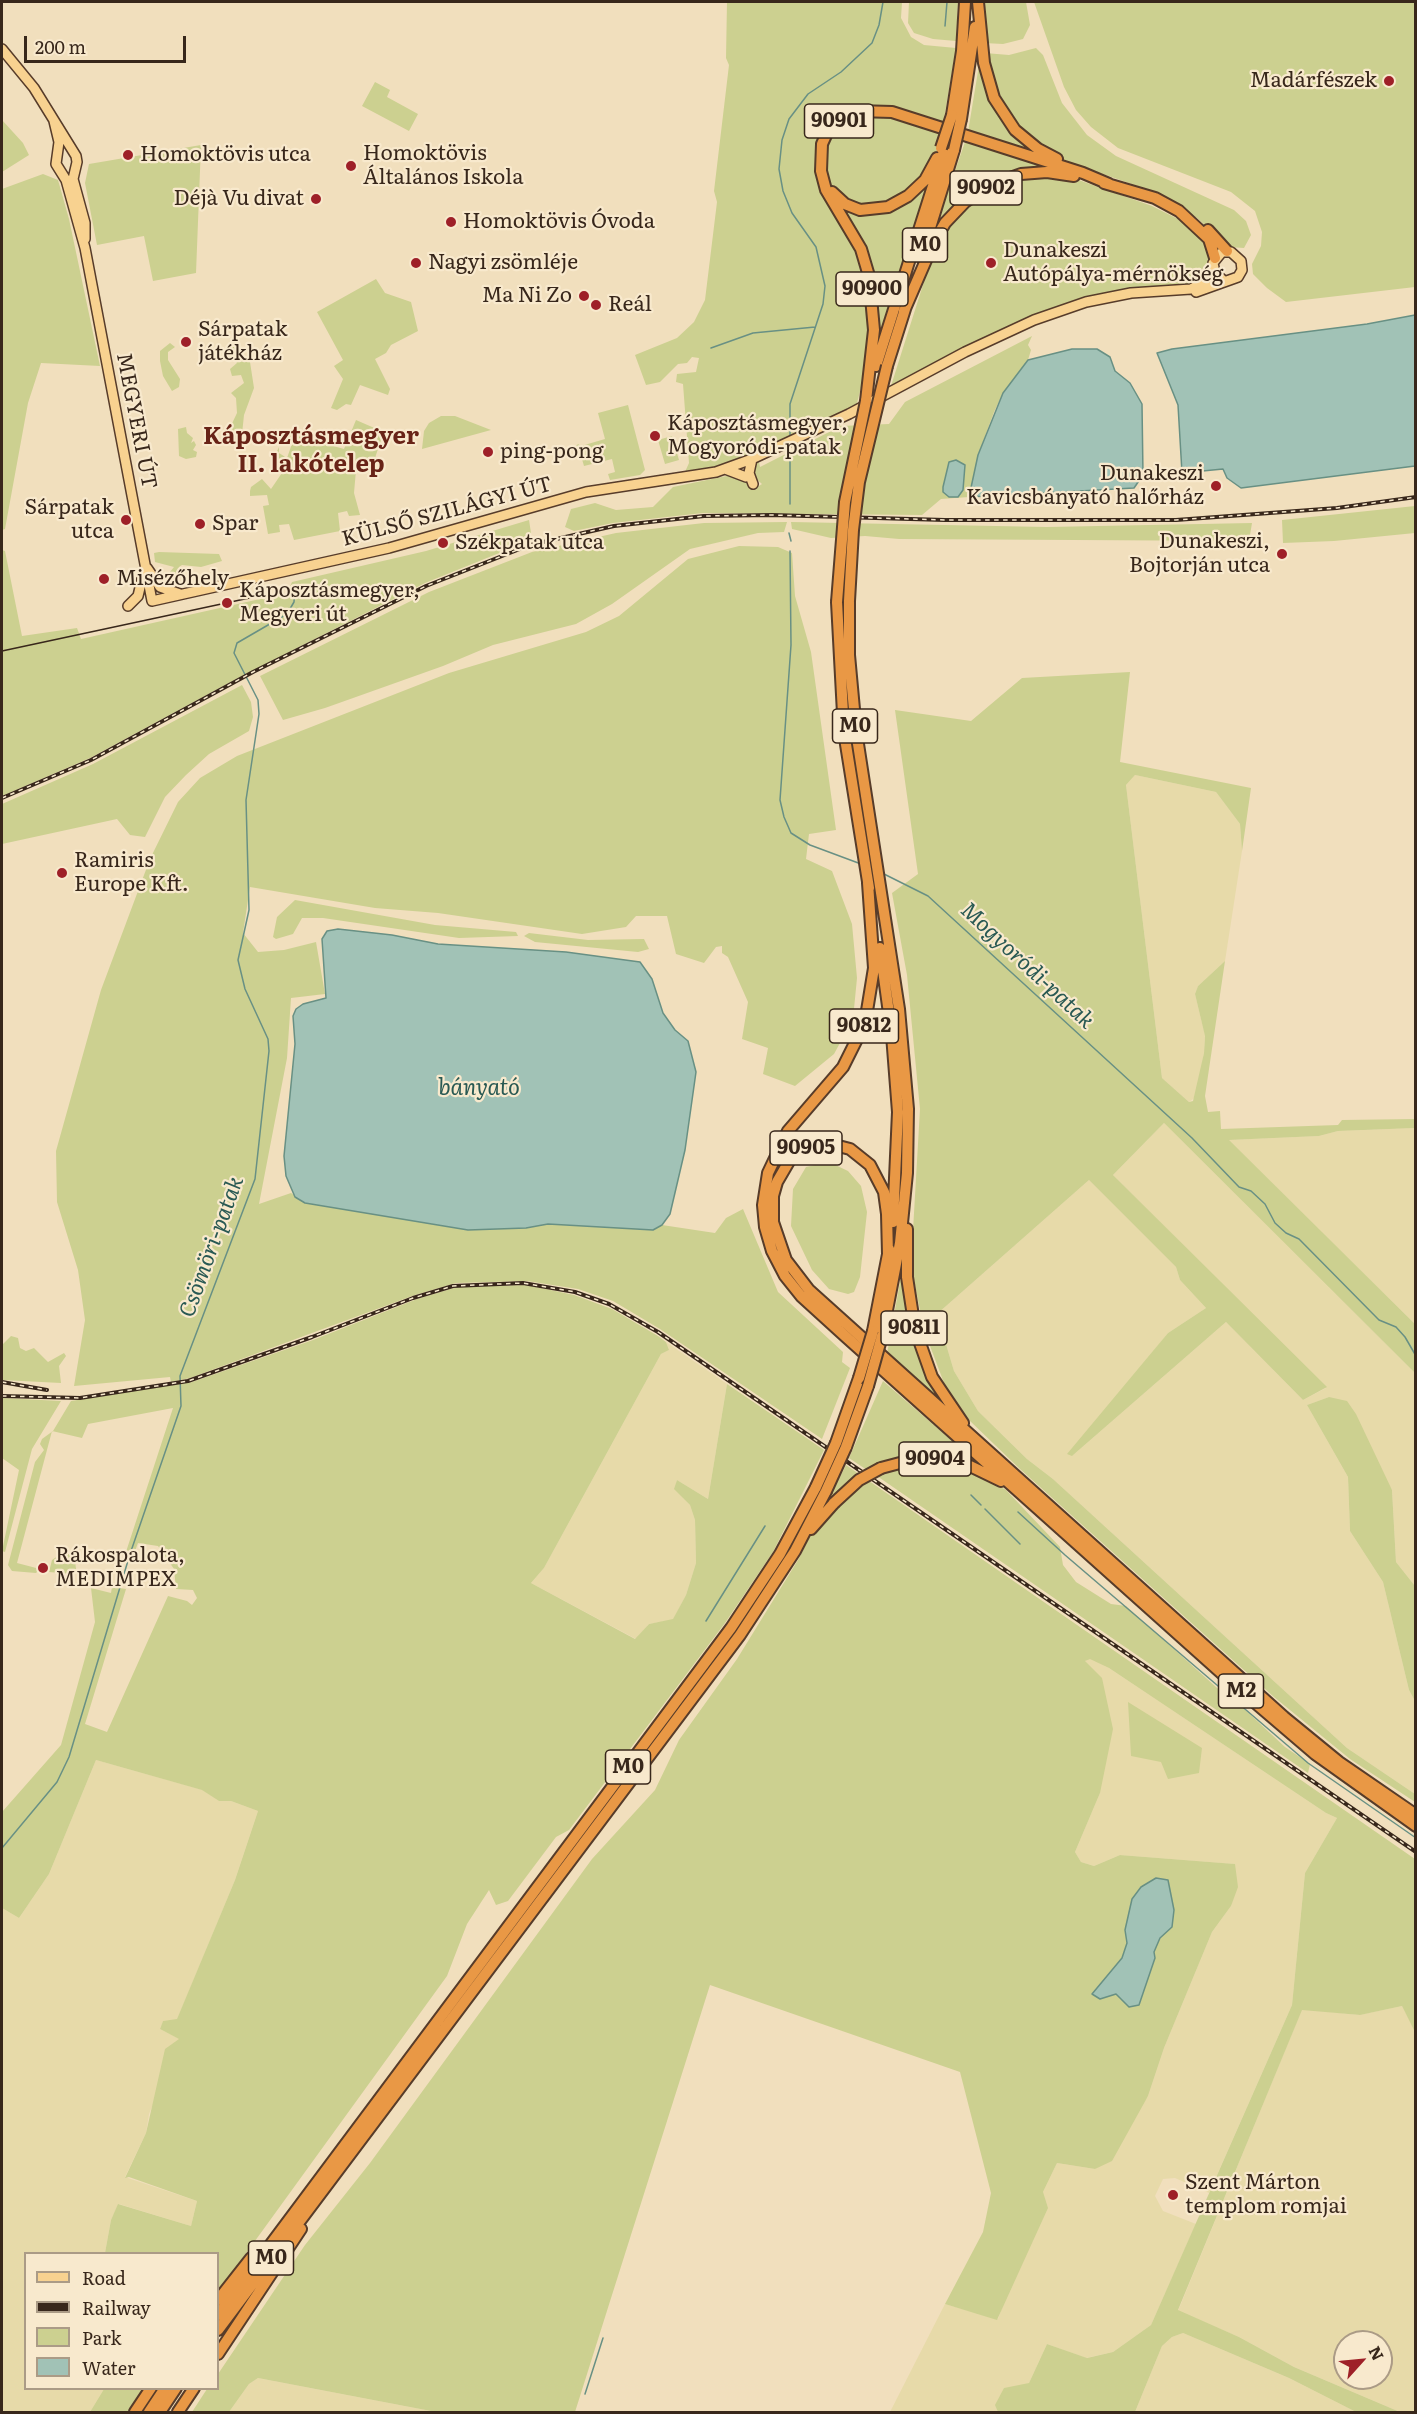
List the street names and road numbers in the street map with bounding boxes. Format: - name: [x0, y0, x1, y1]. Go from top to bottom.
- road number: 90901: [804, 104, 874, 138]
- road number: 90902: [950, 171, 1022, 205]
- road number: M0: [902, 228, 948, 262]
- road number: 90900: [836, 272, 908, 306]
- street label: MEGYERI ÚT: [110, 351, 162, 491]
- street label: KÜLSŐ SZILÁGYI ÚT: [339, 472, 555, 552]
- road number: M0: [832, 709, 878, 743]
- road number: 90812: [830, 1009, 898, 1043]
- road number: 90905: [770, 1131, 842, 1165]
- road number: 90811: [881, 1311, 947, 1345]
- road number: 90904: [899, 1442, 971, 1476]
- road number: M2: [1218, 1674, 1264, 1708]
- road number: M0: [606, 1750, 650, 1784]
- road number: M0: [248, 2241, 294, 2275]

